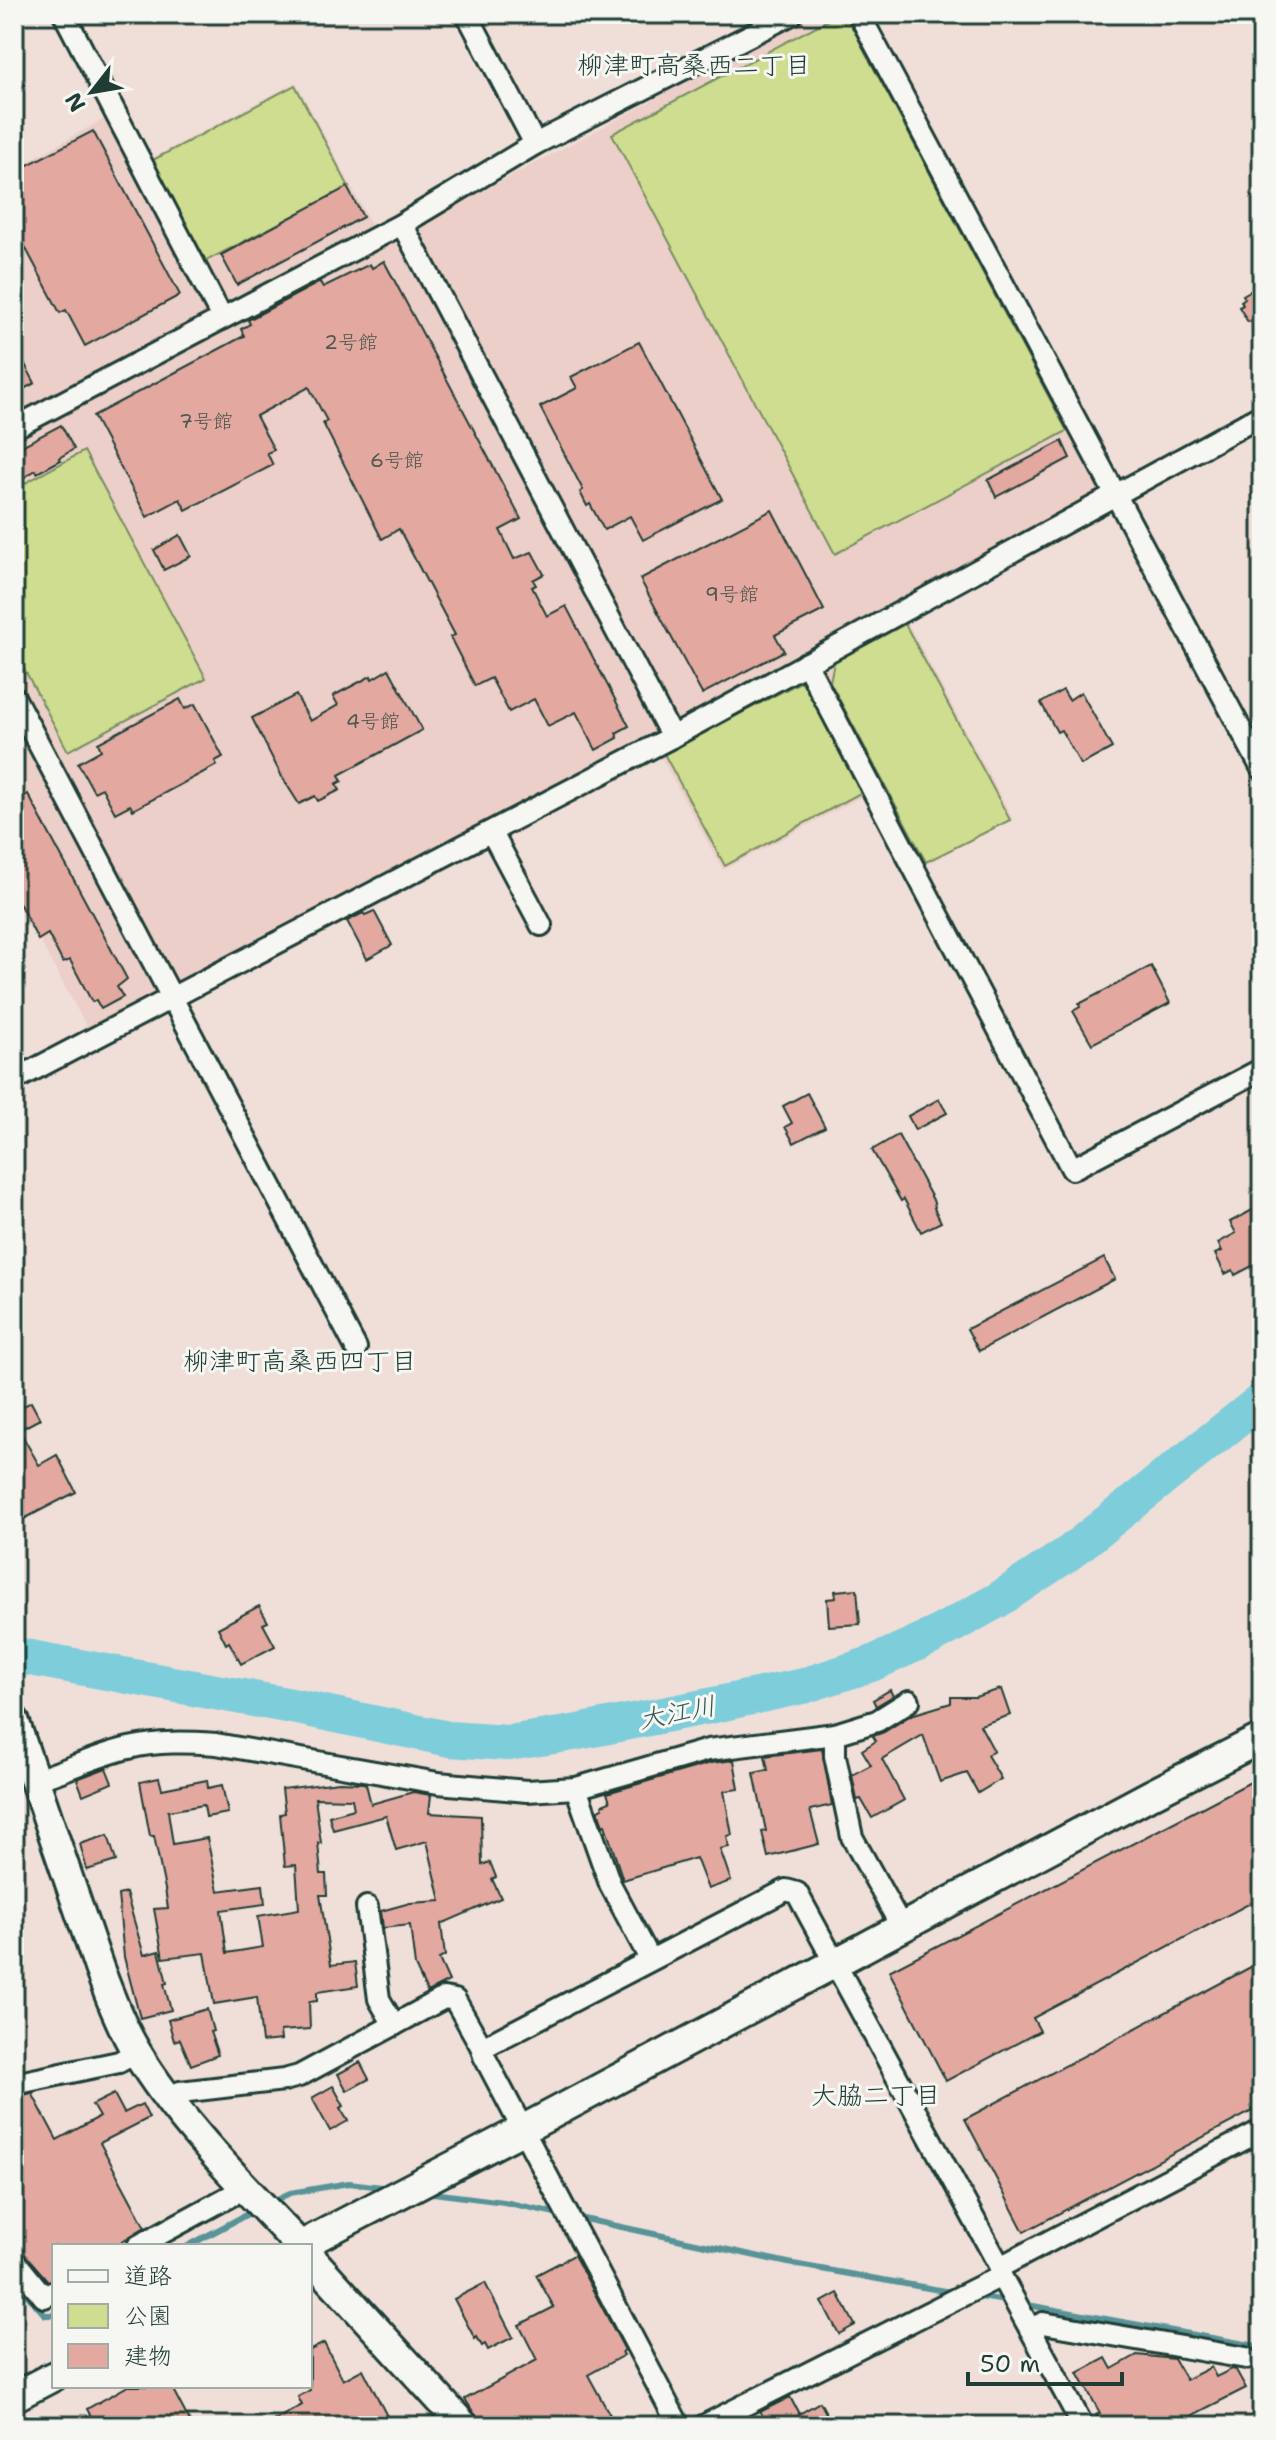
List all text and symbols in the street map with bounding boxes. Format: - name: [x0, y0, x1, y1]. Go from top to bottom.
- district label: 柳津町高桑西二丁目: [577, 47, 811, 82]
- north arrow: [52, 52, 132, 132]
- text: N: [58, 87, 92, 117]
- house number: 2号館: [324, 329, 378, 355]
- house number: 7号館: [179, 408, 233, 434]
- house number: 6号館: [370, 447, 424, 473]
- house number: 9号館: [705, 581, 759, 607]
- house number: 4号館: [346, 708, 400, 734]
- district label: 柳津町高桑西四丁目: [183, 1343, 417, 1378]
- water label: 大江川: [635, 1687, 719, 1737]
- district label: 大脇二丁目: [811, 2077, 941, 2112]
- legend: [52, 2244, 312, 2388]
- text: 道路: [124, 2260, 172, 2292]
- text: 公園: [124, 2300, 172, 2332]
- scale bar: [968, 2336, 1122, 2386]
- text: 建物: [124, 2340, 172, 2372]
- text: 50 m: [980, 2348, 1040, 2380]

